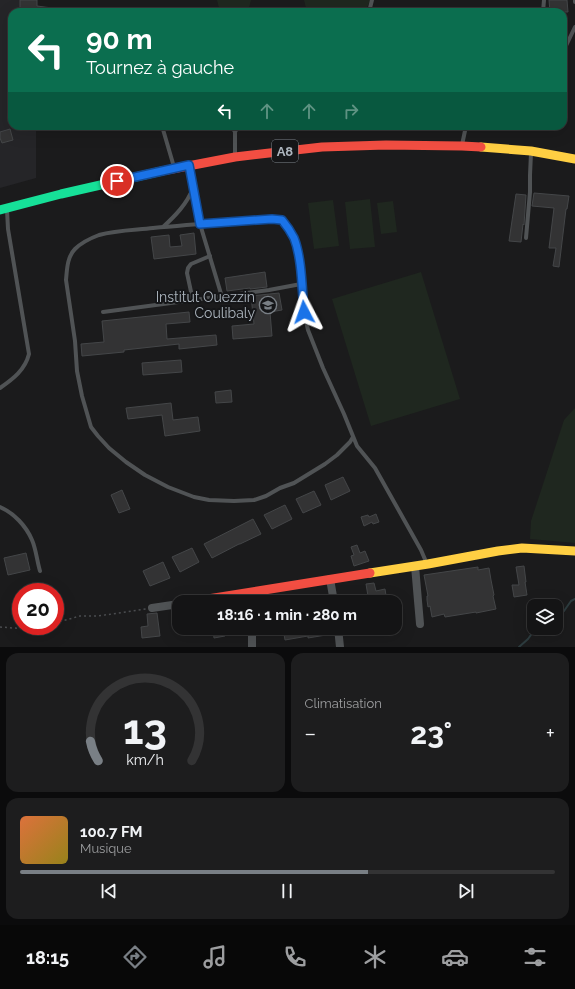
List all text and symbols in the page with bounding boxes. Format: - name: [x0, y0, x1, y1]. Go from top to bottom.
- text: 90 m: [86, 23, 152, 56]
- icon: left: [20, 24, 72, 76]
- text: Tournez à gauche: [86, 57, 234, 78]
- icon: left: [214, 100, 236, 122]
- icon: ahead: [256, 100, 278, 122]
- icon: ahead: [298, 100, 320, 122]
- icon: right: [340, 100, 362, 122]
- road number: A8: [272, 140, 298, 162]
- pin: [100, 164, 134, 198]
- icon: arrive: [106, 170, 128, 192]
- place label: Institut Ouezzin Coulibaly: [156, 289, 255, 321]
- position arrow: [283, 291, 325, 333]
- school or university icon: Institut Ouezzin Coulibaly: [258, 295, 278, 315]
- speed limit sign: 20: [12, 583, 64, 635]
- map controls: [527, 599, 563, 635]
- button: layers: [527, 599, 563, 635]
- text: 18:16 · 1 min · 280 m: [217, 606, 357, 624]
- text: Climatisation: [305, 696, 382, 711]
- text: 13: [123, 704, 167, 753]
- text: 23°: [410, 716, 452, 751]
- text: −: [305, 720, 316, 746]
- text: +: [546, 720, 555, 746]
- text: km/h: [126, 751, 164, 767]
- text: 100.7 FM: [80, 823, 143, 841]
- text: Musique: [80, 841, 132, 856]
- icon: previous: [98, 880, 120, 902]
- icon: pause: [276, 880, 298, 902]
- icon: next: [455, 880, 477, 902]
- icon: directions: [121, 943, 149, 971]
- icon: music: [201, 943, 229, 971]
- icon: phone: [281, 943, 309, 971]
- icon: climate: [361, 943, 389, 971]
- icon: car: [441, 943, 469, 971]
- icon: filters: [521, 943, 549, 971]
- text: 18:15: [26, 947, 69, 968]

